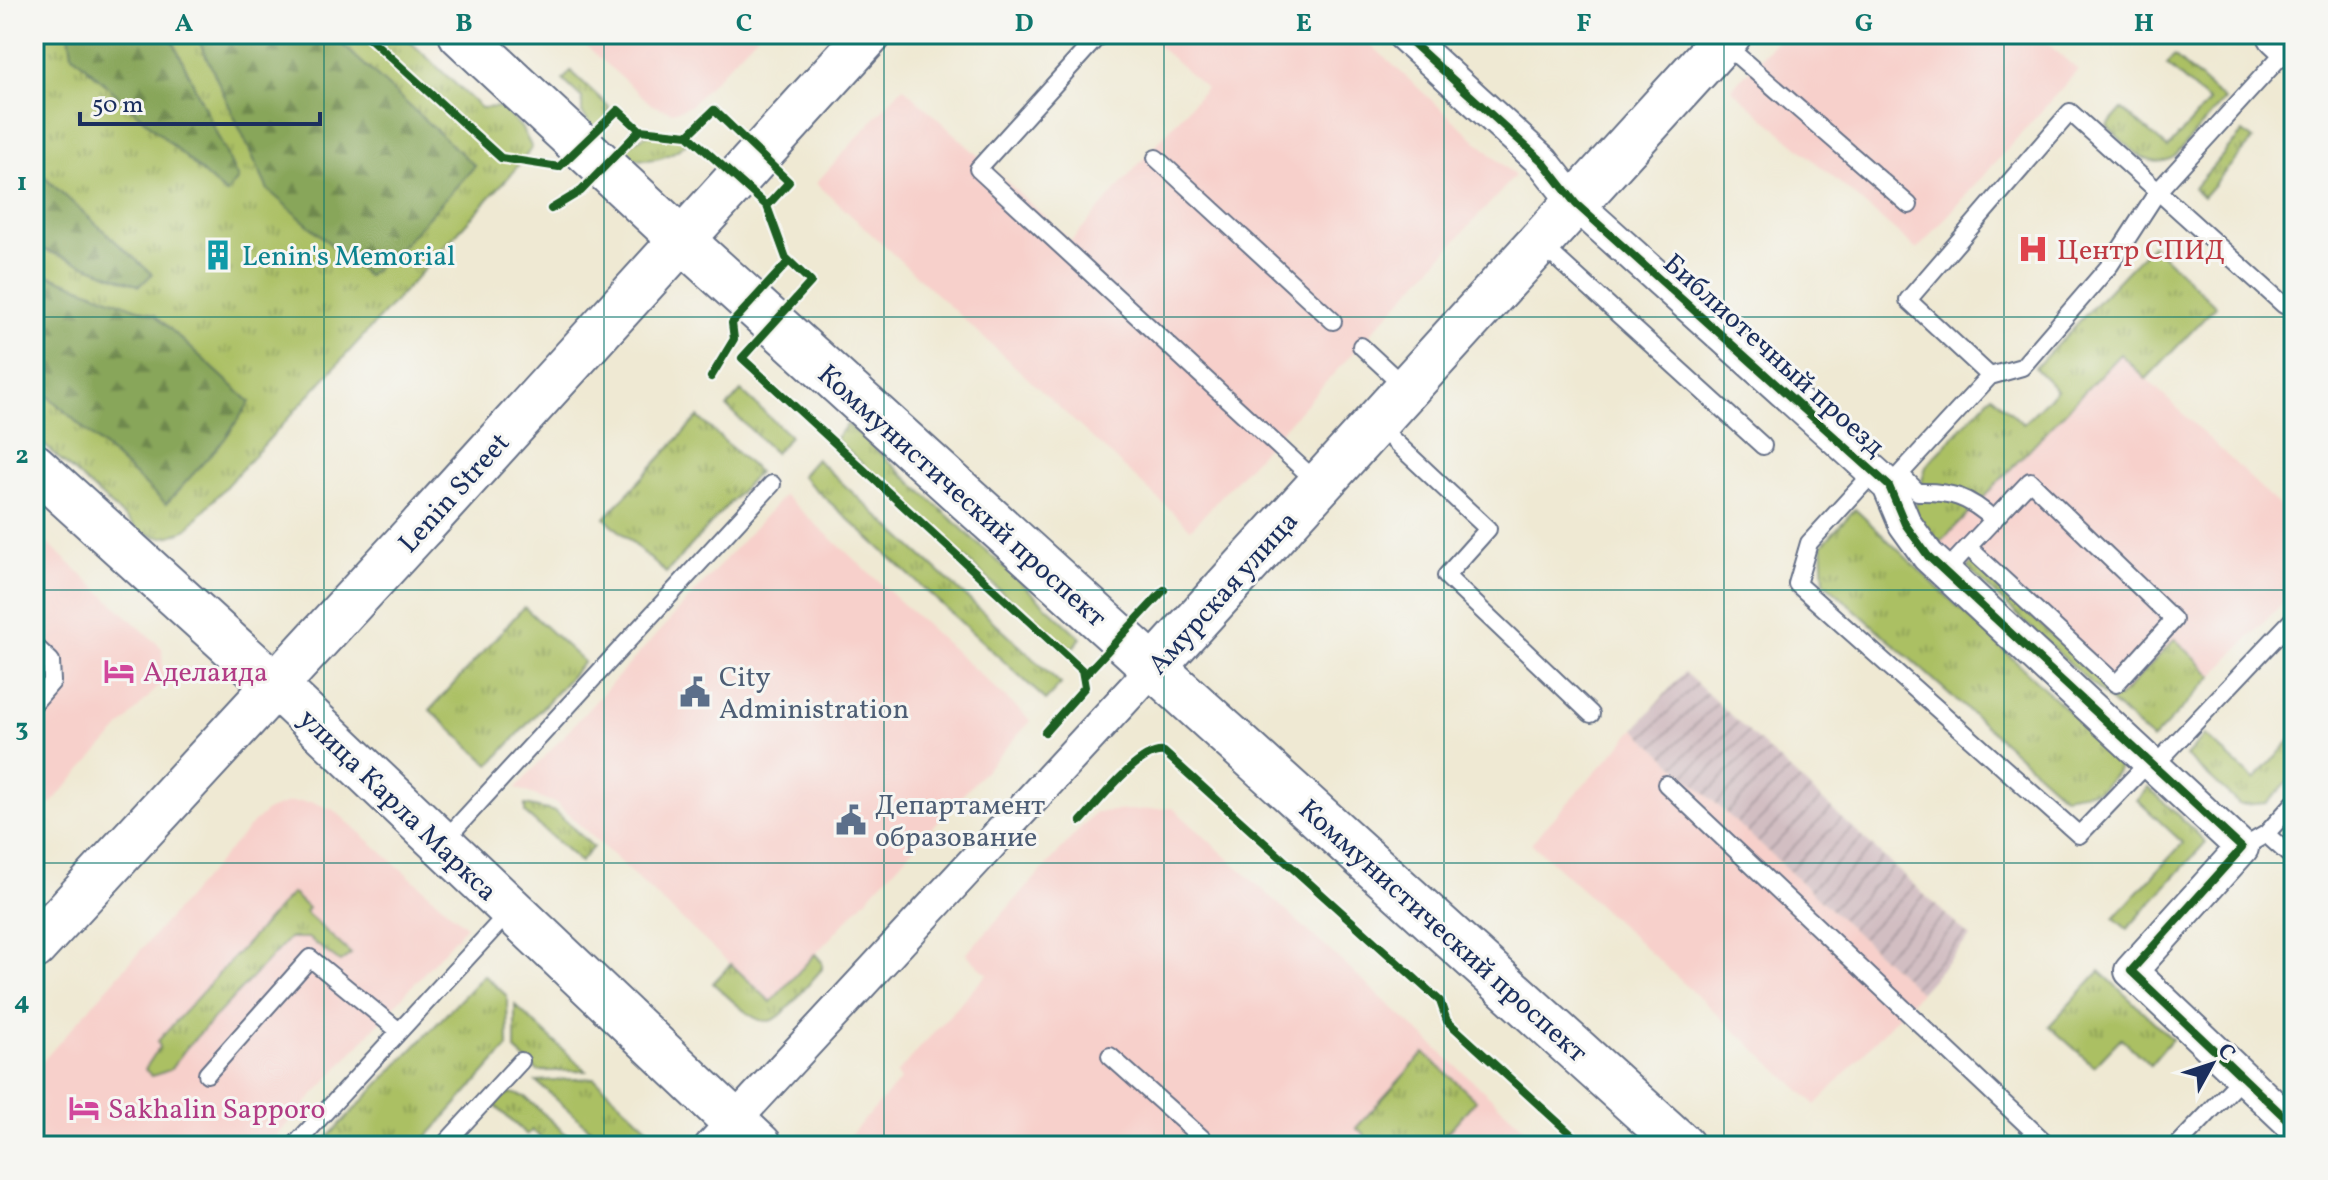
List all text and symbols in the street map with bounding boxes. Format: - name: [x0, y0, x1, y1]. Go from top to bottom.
- text: A: [175, 6, 194, 42]
- text: B: [455, 6, 473, 42]
- text: C: [736, 6, 752, 42]
- text: D: [1014, 6, 1034, 42]
- text: E: [1296, 6, 1312, 42]
- text: F: [1576, 6, 1592, 42]
- text: G: [1855, 6, 1873, 42]
- text: H: [2134, 6, 2154, 42]
- scale bar: [80, 76, 320, 126]
- text: 50 m: [92, 89, 144, 123]
- text: 1: [17, 165, 27, 201]
- hospital icon: Центр СПИД: [2016, 232, 2050, 266]
- place label: Центр СПИД: [2057, 232, 2225, 271]
- building icon: Lenin's Memorial: [201, 238, 235, 272]
- place label: Lenin's Memorial: [242, 238, 455, 277]
- street label: Библиотечный проезд: [1654, 246, 1893, 466]
- street label: Коммунистический проспект: [808, 356, 1114, 637]
- street label: Lenin Street: [390, 425, 519, 562]
- text: 2: [15, 438, 29, 474]
- street label: Амурская улица: [1140, 503, 1308, 684]
- hotel icon: Аделаида: [102, 654, 136, 688]
- place label: Аделаида: [143, 654, 268, 693]
- place label: City Administration: [719, 659, 909, 730]
- public building icon: City Administration: [678, 675, 712, 709]
- street label: улица Карла Маркса: [289, 701, 505, 911]
- text: 3: [15, 711, 29, 747]
- place label: Департамент образование: [875, 787, 1045, 858]
- street label: Коммунистический проспект: [1289, 791, 1595, 1072]
- public building icon: Департамент образование: [834, 803, 868, 837]
- text: 4: [14, 984, 30, 1020]
- north arrow: [2172, 1024, 2252, 1104]
- text: С: [2209, 1037, 2242, 1068]
- hotel icon: Sakhalin Sapporo: [67, 1091, 101, 1125]
- place label: Sakhalin Sapporo: [108, 1091, 325, 1130]

